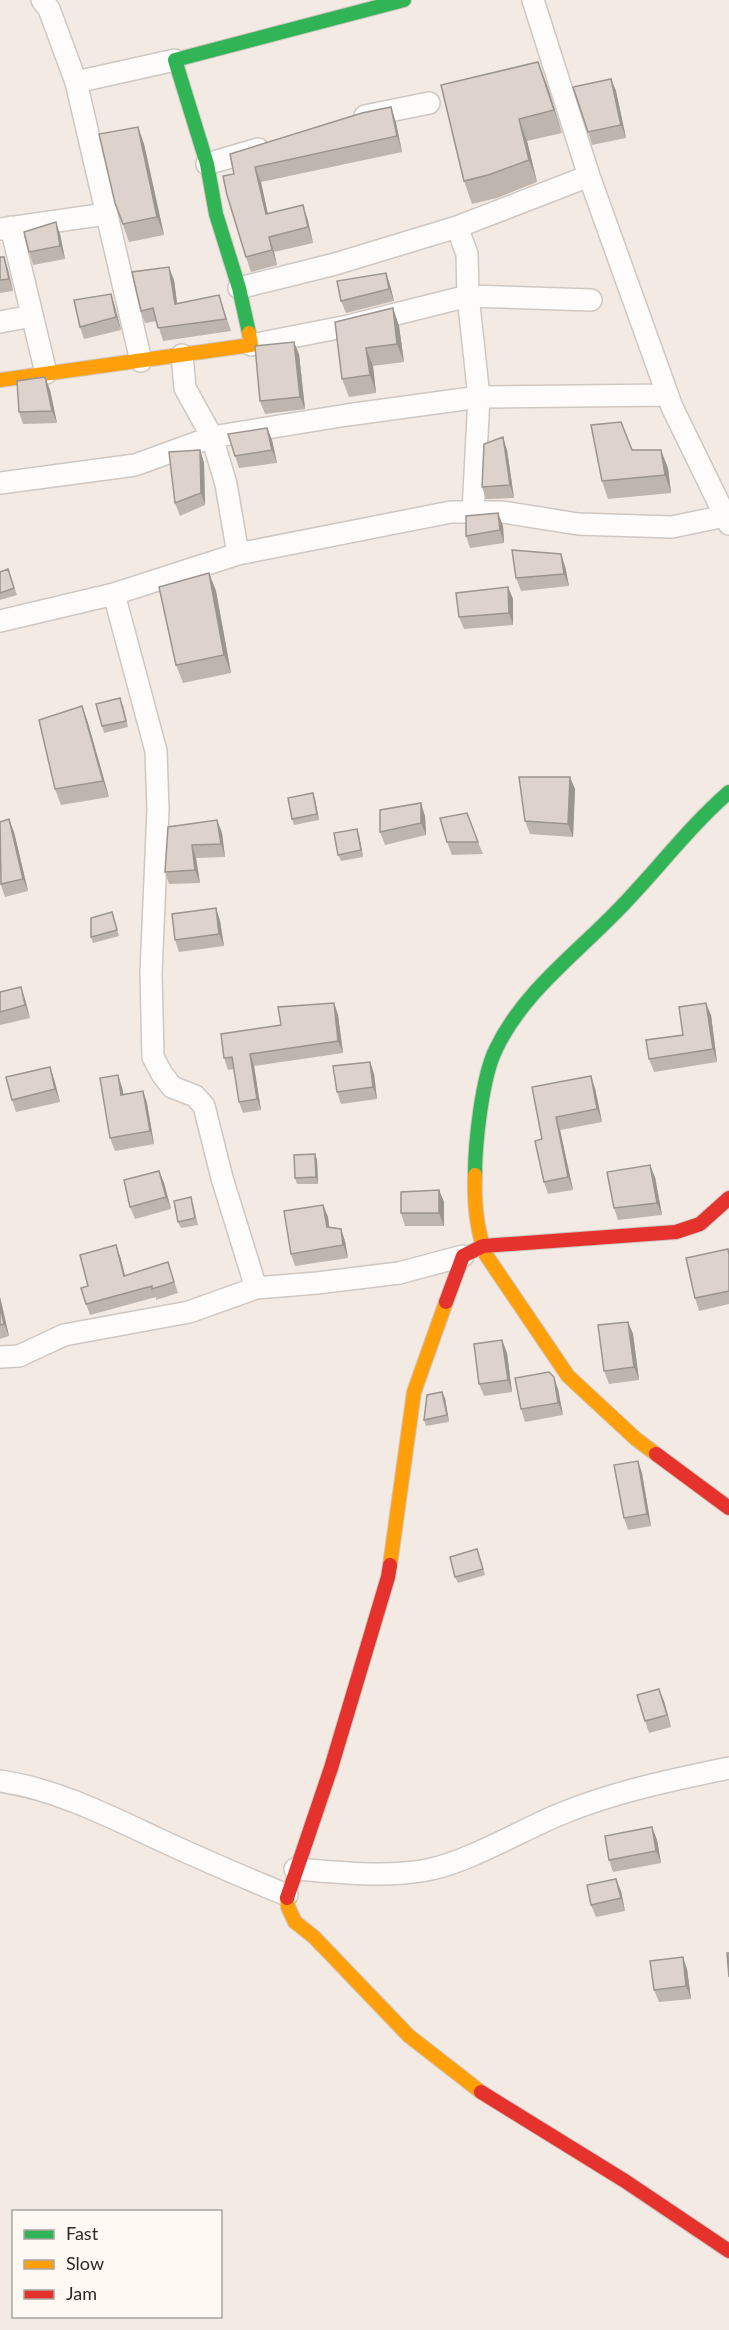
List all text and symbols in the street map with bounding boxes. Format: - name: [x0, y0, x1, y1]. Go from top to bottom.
- legend: [12, 2210, 222, 2318]
- text: Fast: [66, 2222, 99, 2244]
- text: Slow: [66, 2252, 104, 2274]
- text: Jam: [66, 2282, 97, 2304]

